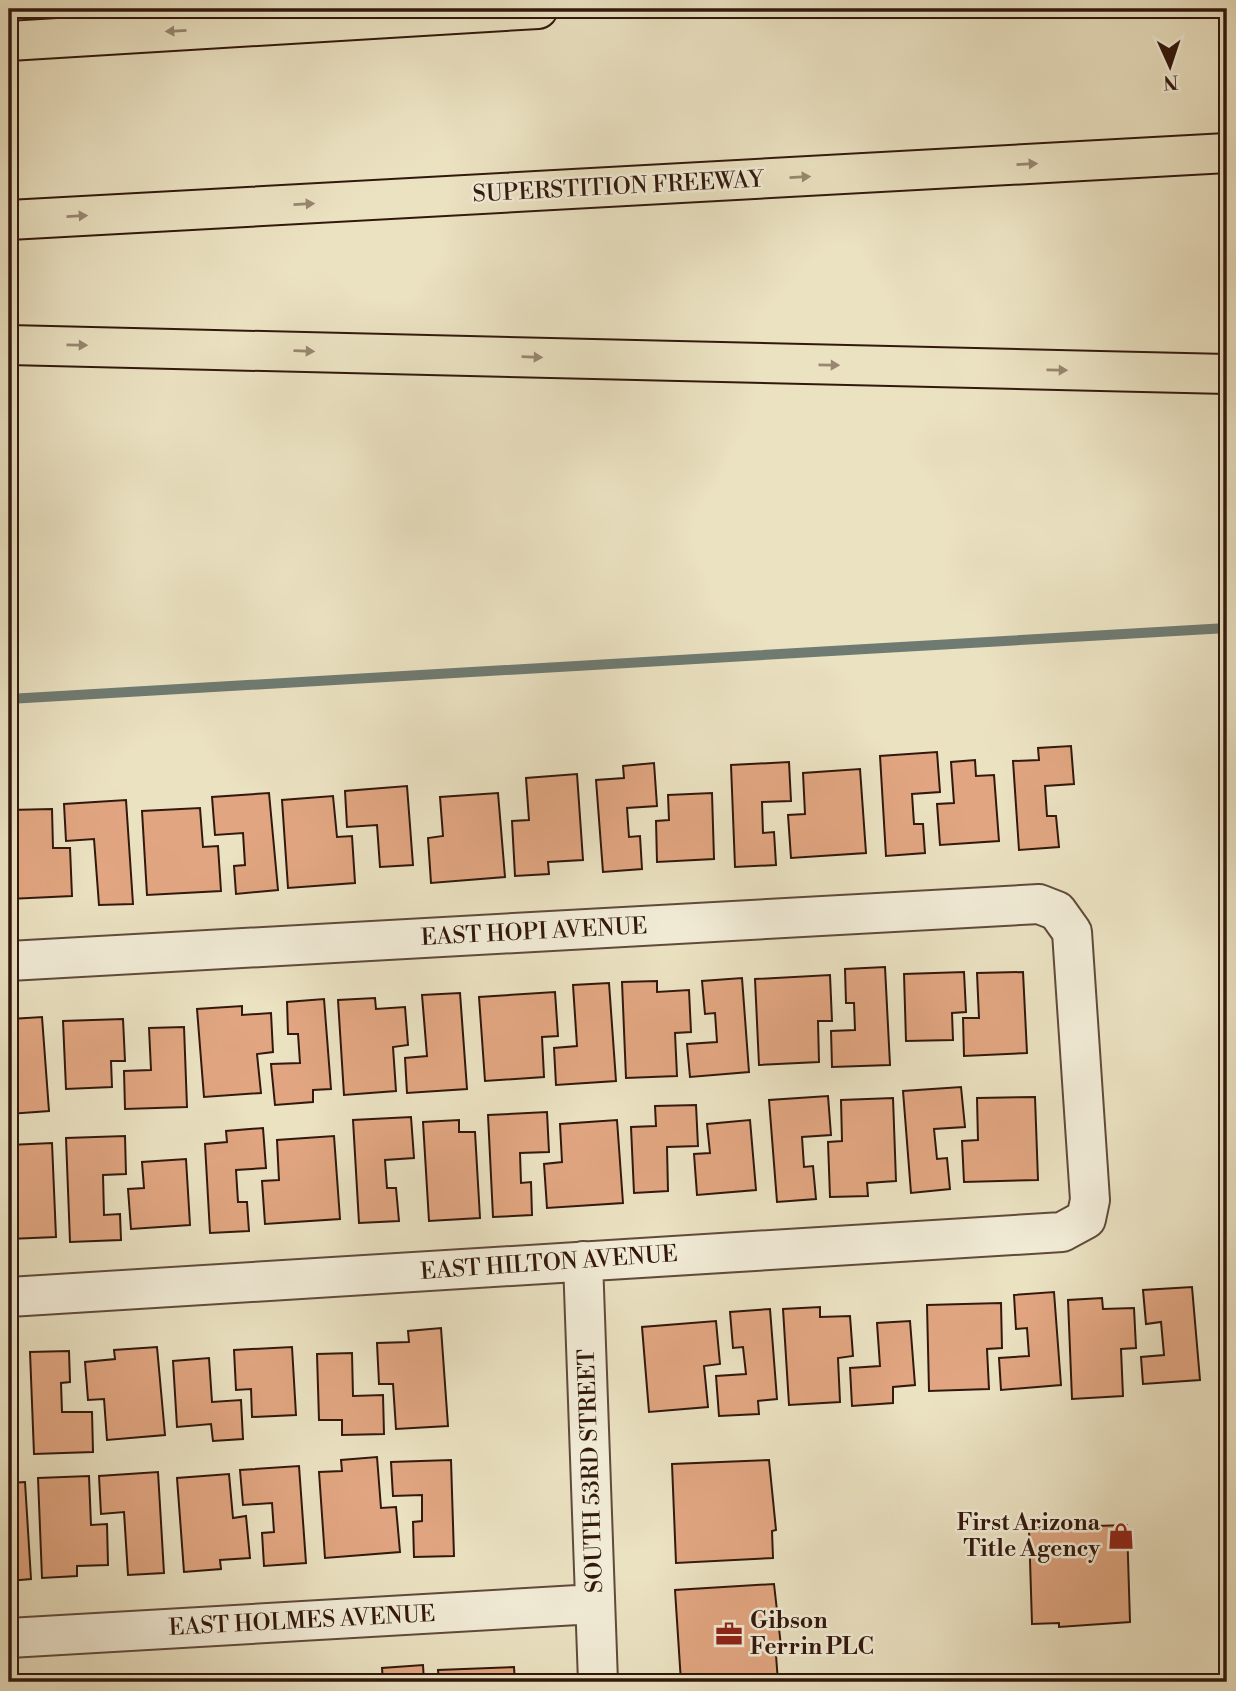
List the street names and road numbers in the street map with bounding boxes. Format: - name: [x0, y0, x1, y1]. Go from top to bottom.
- street label: SUPERSTITION FREEWAY: [472, 165, 766, 209]
- street label: EAST HOPI AVENUE: [420, 912, 648, 952]
- street label: EAST HILTON AVENUE: [419, 1240, 679, 1286]
- street label: SOUTH 53RD STREET: [573, 1349, 609, 1593]
- street label: EAST HOLMES AVENUE: [168, 1600, 436, 1642]

